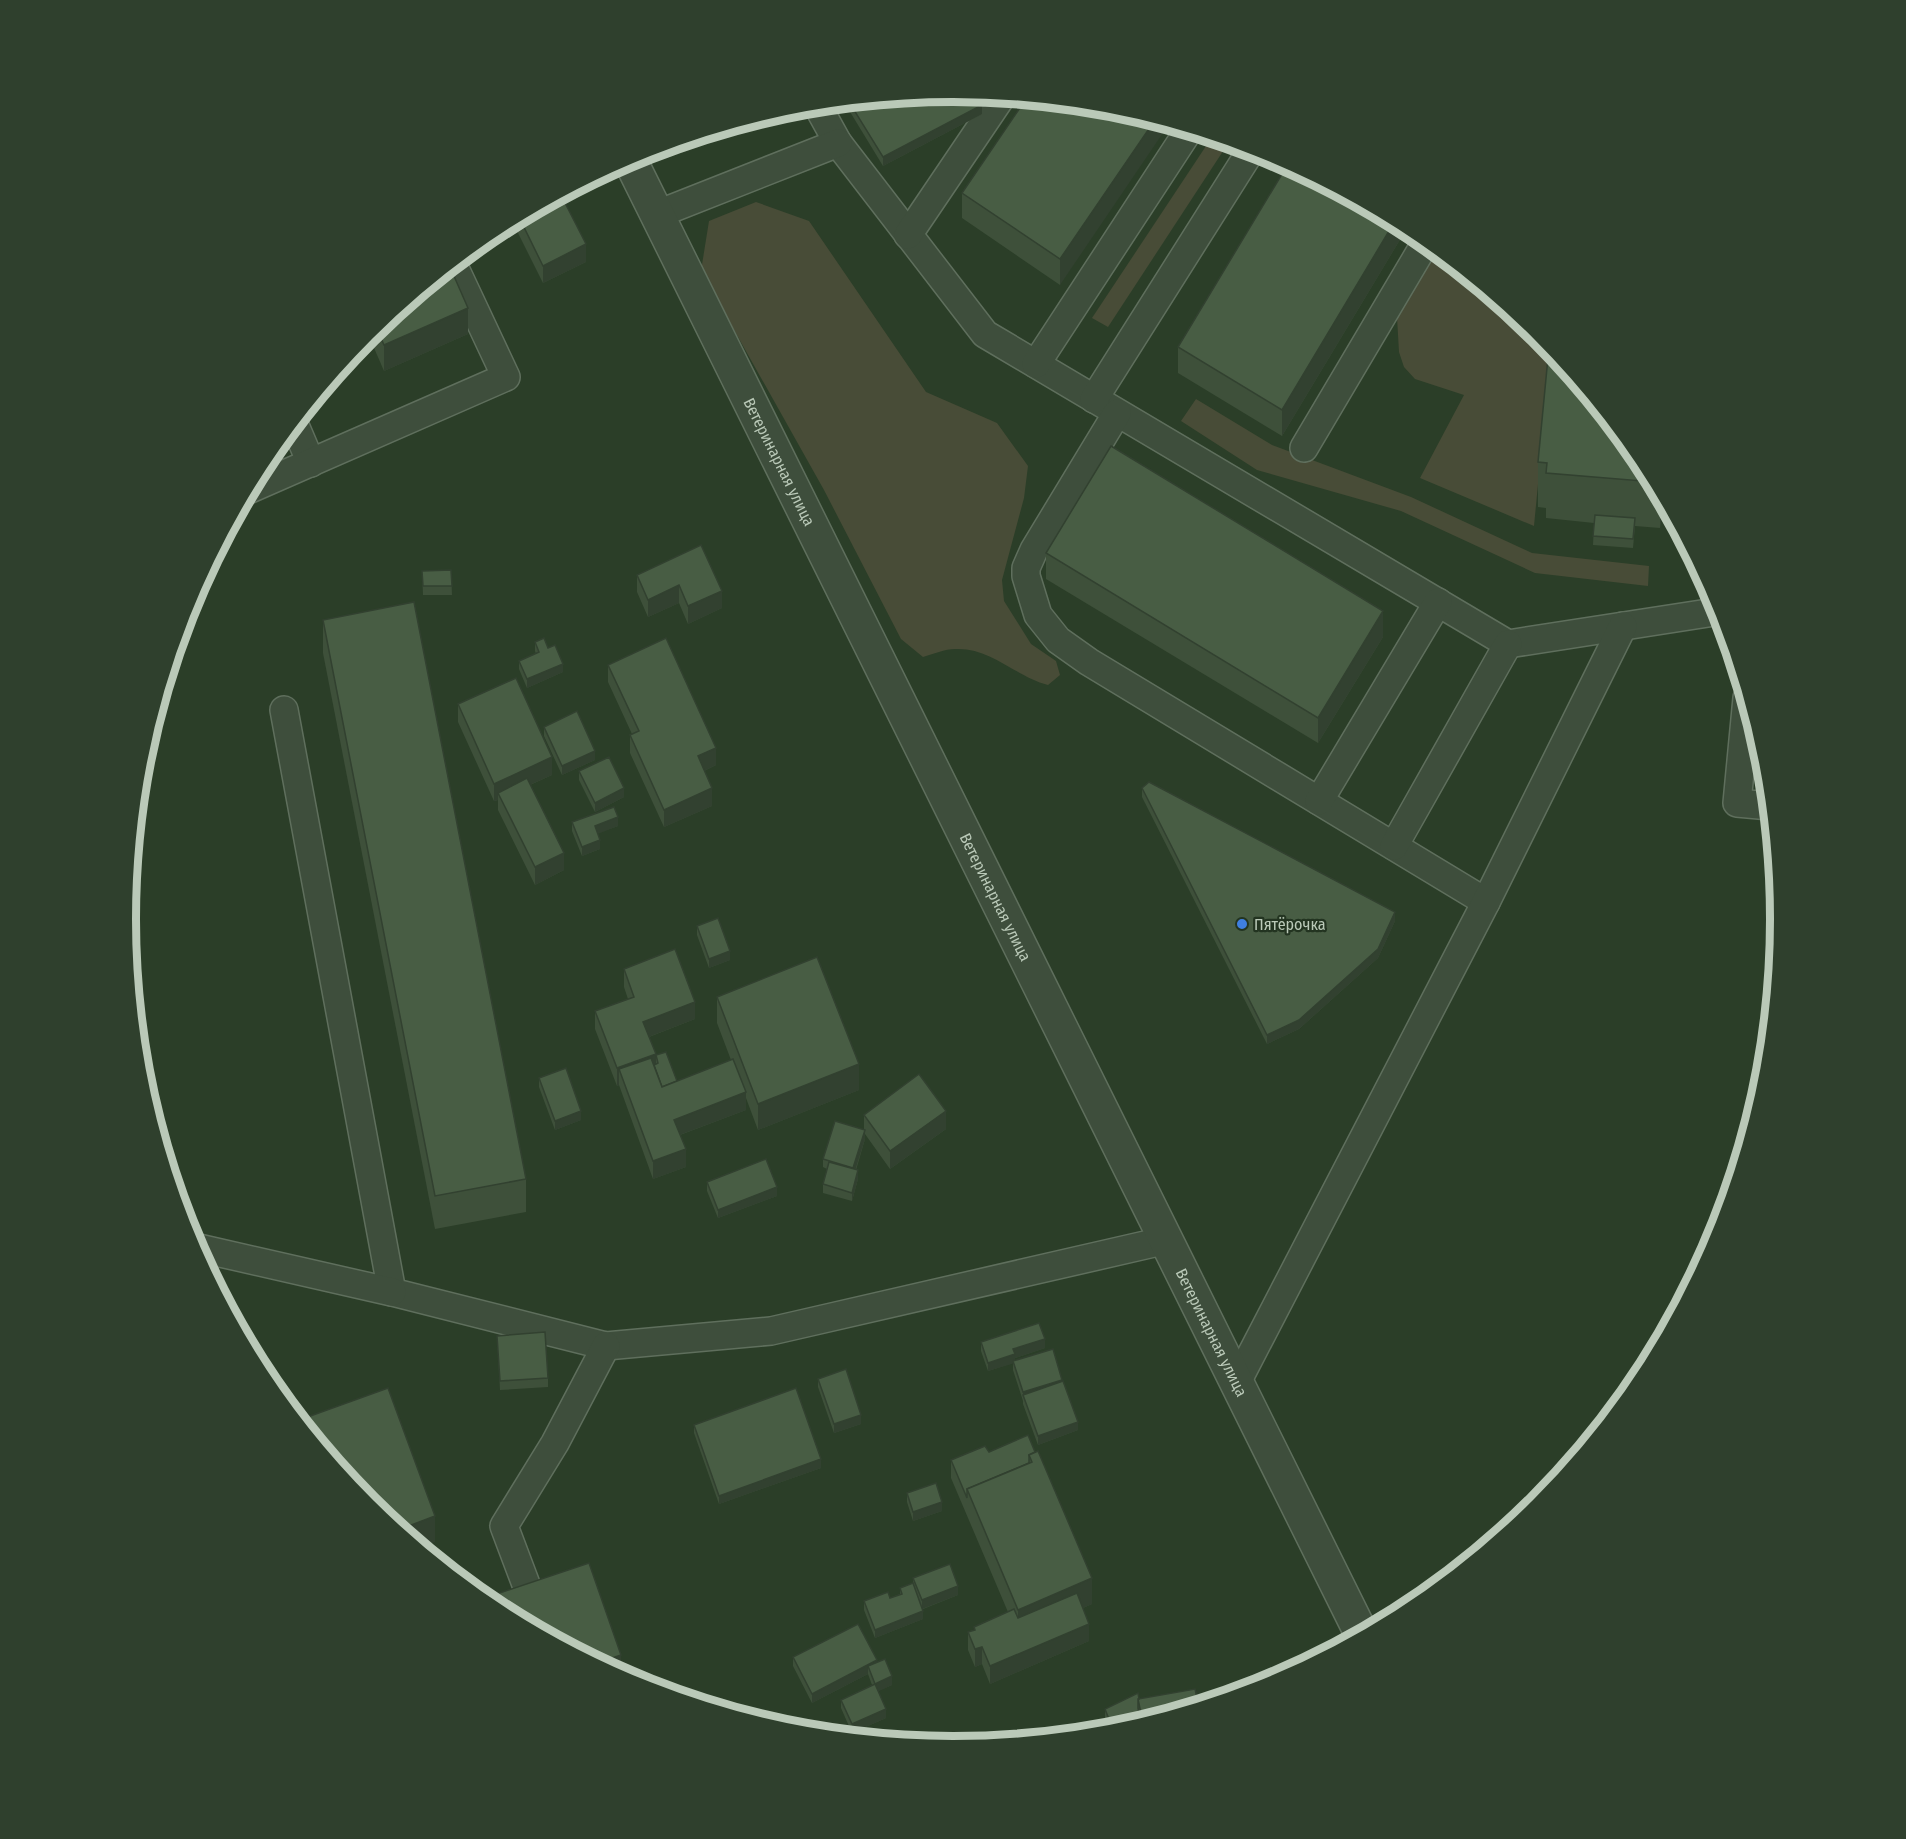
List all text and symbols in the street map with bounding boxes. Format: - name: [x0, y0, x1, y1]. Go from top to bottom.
- street label: Ветеринарная улица: [740, 395, 820, 529]
- street label: Ветеринарная улица: [956, 830, 1036, 964]
- place label: Пятёрочка: [1254, 915, 1326, 934]
- marker: Пятёрочка: [1235, 917, 1249, 931]
- street label: Ветеринарная улица: [1172, 1265, 1252, 1400]

